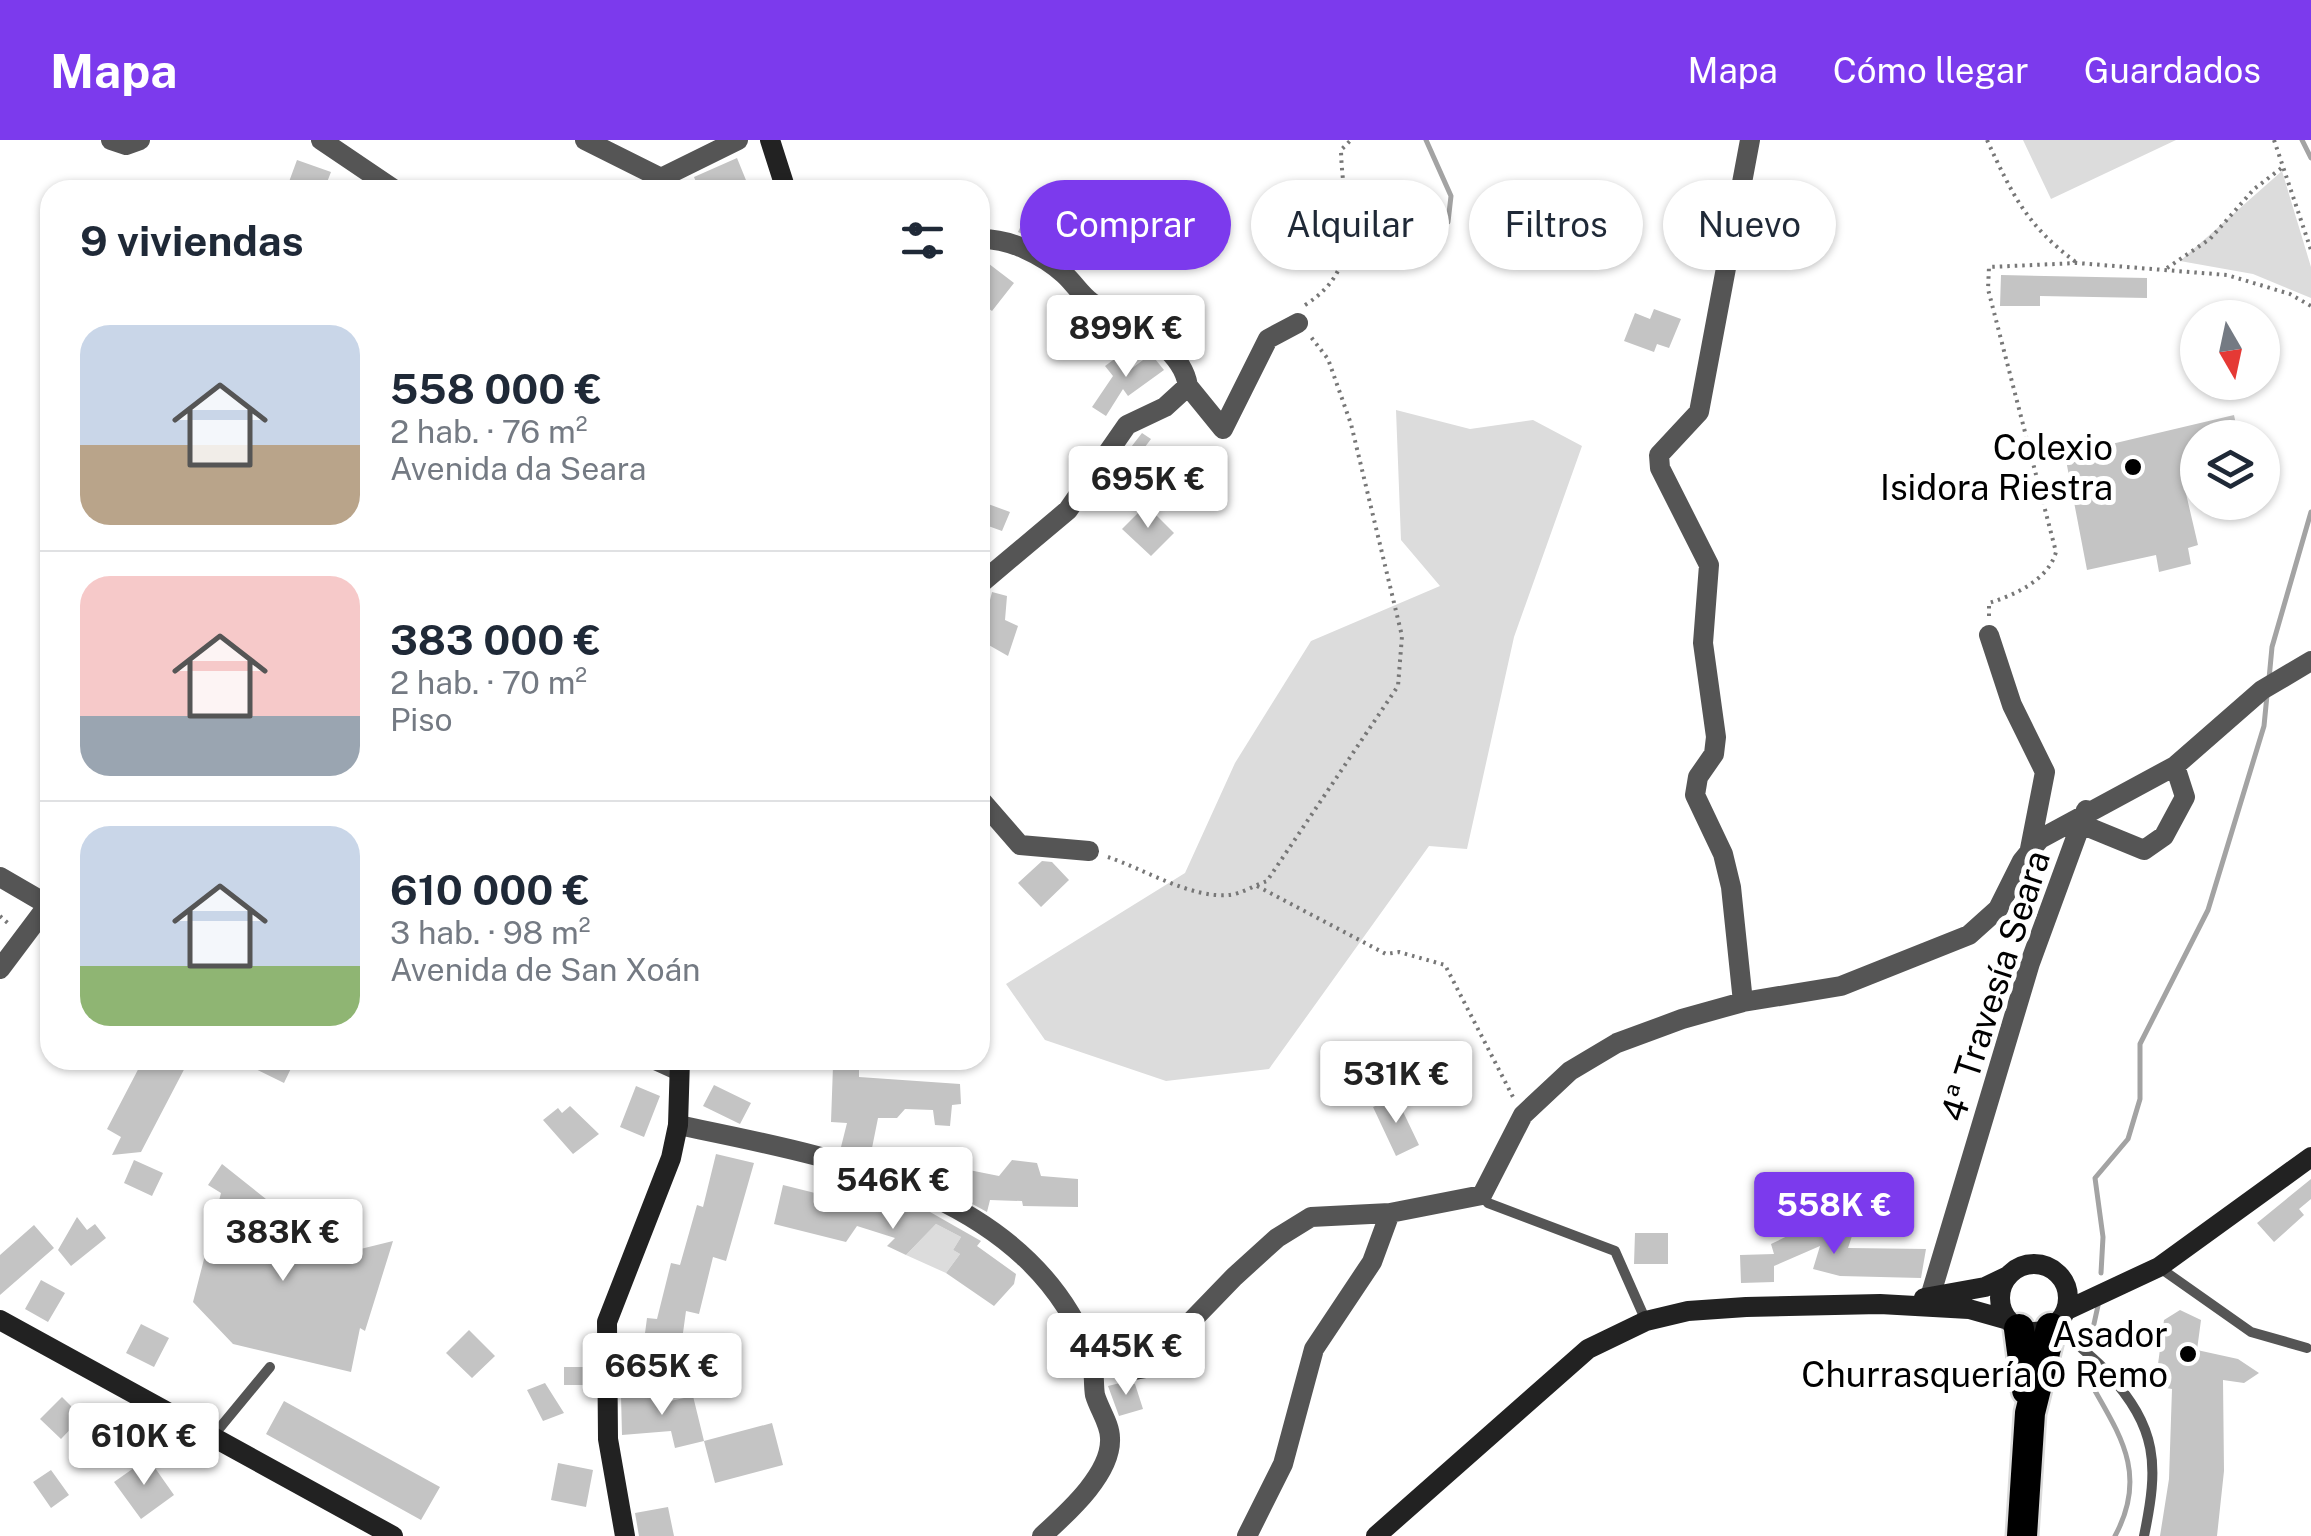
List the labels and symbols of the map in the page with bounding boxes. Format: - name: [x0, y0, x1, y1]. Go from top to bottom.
- pin: 899K €: [1045, 295, 1207, 380]
- north arrow: [2180, 300, 2280, 400]
- place label: Colexio Isidora Riestra: [1880, 427, 2113, 508]
- pin: 695K €: [1067, 446, 1229, 531]
- marker: Colexio Isidora Riestra: [2122, 456, 2144, 478]
- street label: 4ª Travesía Seara: [1932, 846, 2058, 1126]
- pin: 531K €: [1315, 1041, 1477, 1126]
- pin: 546K €: [812, 1147, 974, 1232]
- pin: 558K €: [1753, 1172, 1915, 1257]
- pin: 383K €: [202, 1199, 364, 1284]
- pin: 445K €: [1045, 1313, 1207, 1398]
- place label: Asador Churrasquería O Remo: [1801, 1314, 2168, 1395]
- pin: 665K €: [581, 1333, 743, 1418]
- marker: Asador Churrasquería O Remo: [2177, 1343, 2199, 1365]
- pin: 610K €: [63, 1403, 225, 1488]

